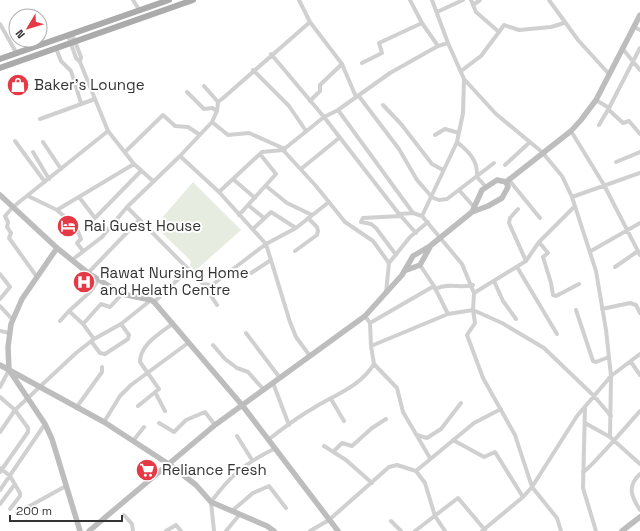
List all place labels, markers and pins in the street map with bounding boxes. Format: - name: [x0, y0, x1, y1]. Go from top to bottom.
- shop icon: Baker's Lounge: [5, 72, 31, 98]
- place label: Baker's Lounge: [34, 75, 145, 94]
- hotel icon: Rai Guest House: [55, 213, 81, 239]
- place label: Rai Guest House: [84, 216, 201, 235]
- place label: Rawat Nursing Home and Helath Centre: [100, 263, 249, 299]
- hospital icon: Rawat Nursing Home and Helath Centre: [71, 269, 97, 295]
- supermarket icon: Reliance Fresh: [134, 457, 160, 483]
- place label: Reliance Fresh: [162, 460, 267, 479]

